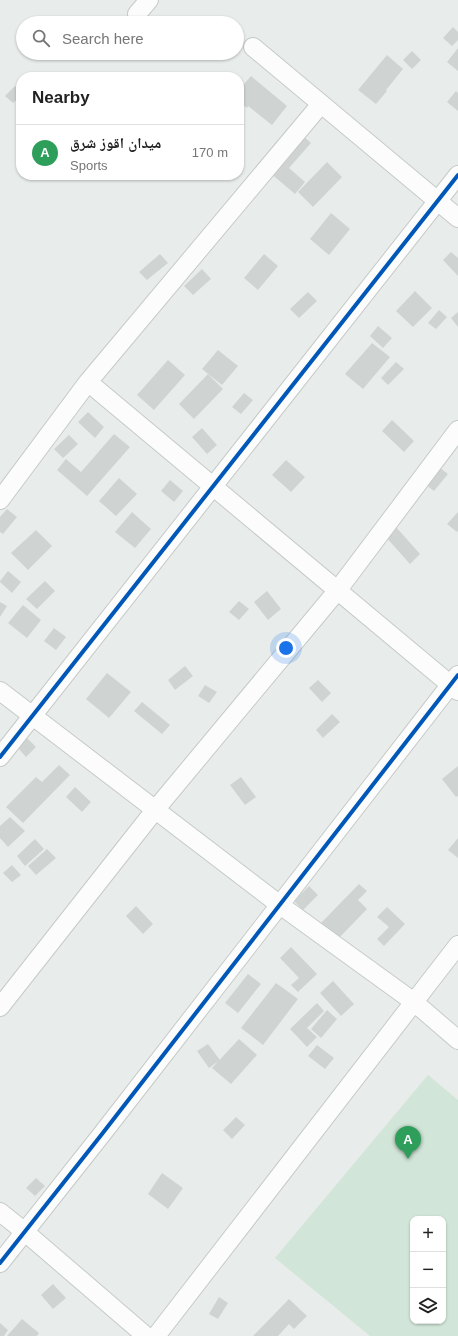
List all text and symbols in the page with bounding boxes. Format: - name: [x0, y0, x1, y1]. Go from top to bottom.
- search box: [16, 16, 244, 60]
- icon: search: [30, 27, 52, 49]
- text: Search here: [62, 30, 144, 47]
- text: Nearby: [32, 88, 90, 107]
- text: ميدان اقوز شرق: [70, 134, 161, 151]
- text: A: [40, 145, 50, 160]
- text: 170 m: [192, 145, 228, 160]
- text: Sports: [70, 158, 108, 173]
- your location: [276, 638, 296, 658]
- pin: A: [395, 1126, 421, 1159]
- map controls: [410, 1216, 446, 1324]
- button: +: [410, 1216, 446, 1252]
- button: −: [410, 1252, 446, 1288]
- button: layers: [410, 1288, 446, 1324]

